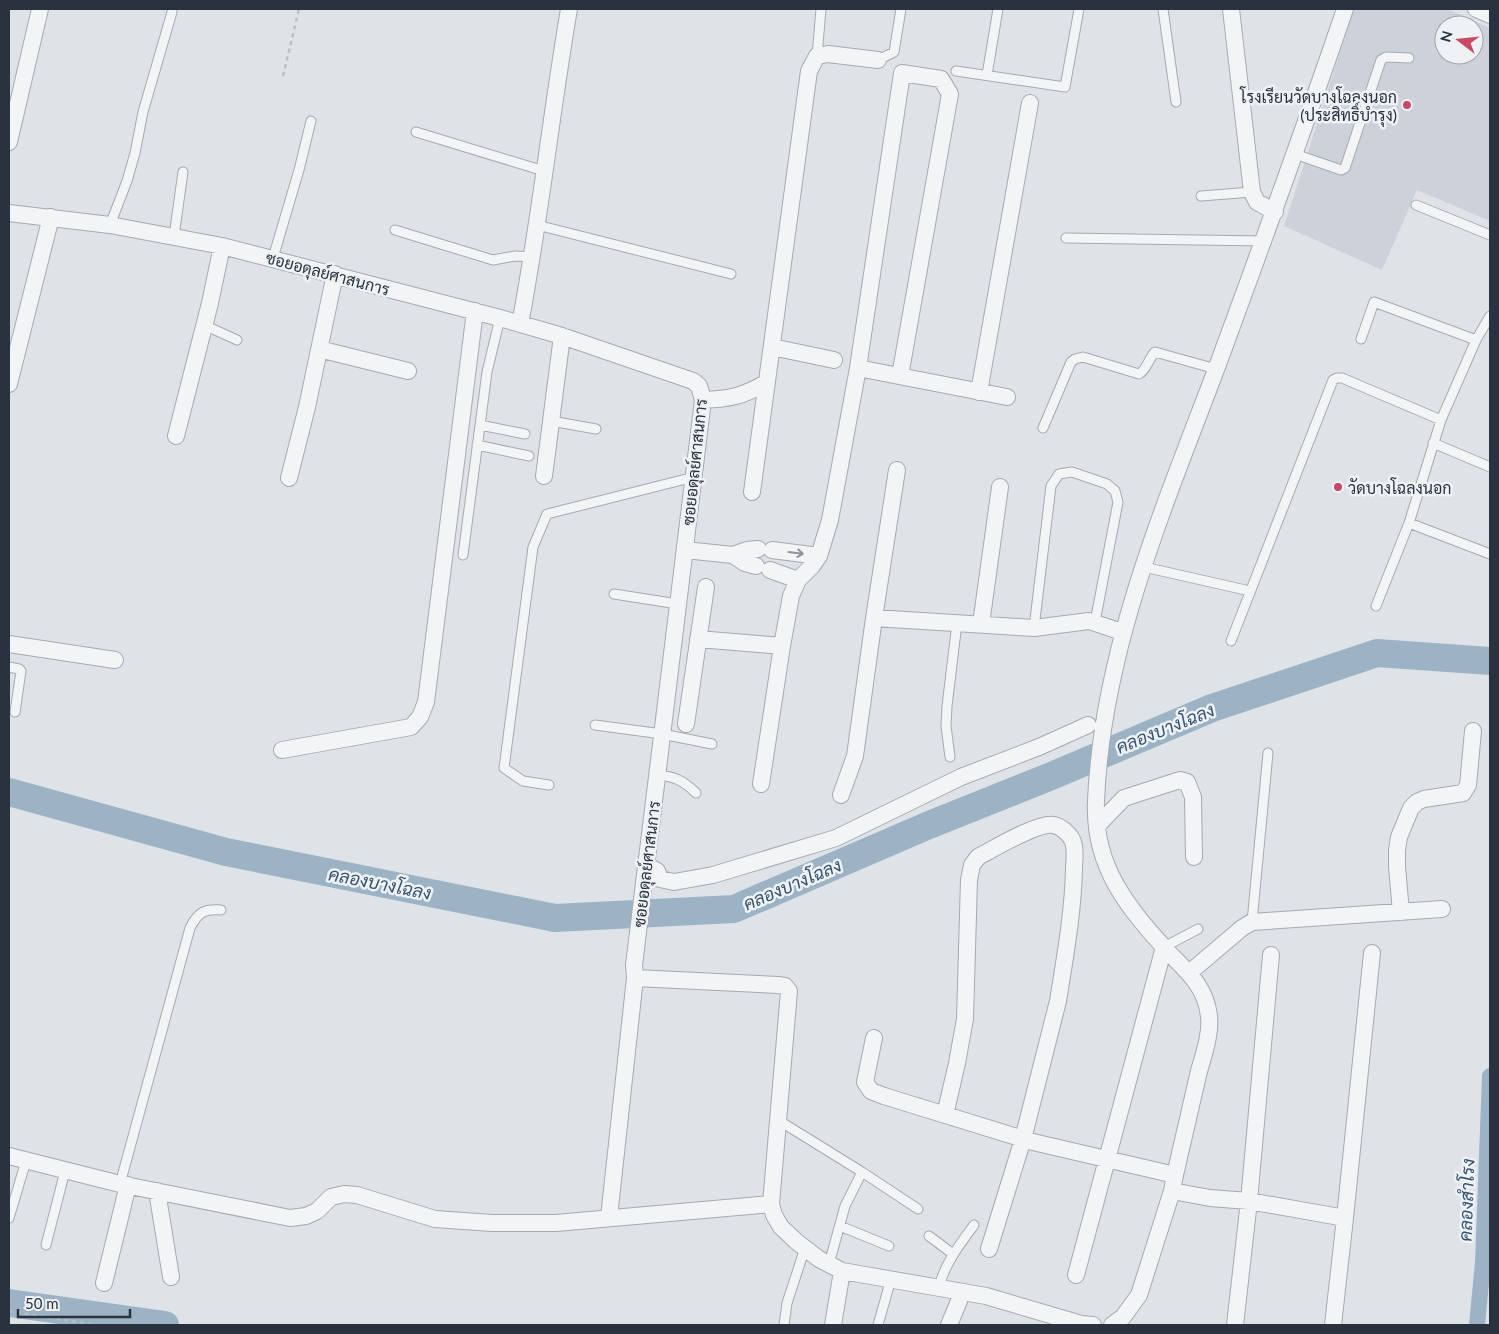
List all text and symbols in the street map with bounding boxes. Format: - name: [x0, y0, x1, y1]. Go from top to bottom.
- north arrow: [1434, 15, 1484, 65]
- text: N: [1436, 29, 1456, 44]
- place label: โรงเรียนวัดบางโฉลงนอก (ประสิทธิ์บำรุง): [1239, 86, 1397, 127]
- marker: โรงเรียนวัดบางโฉลงนอก (ประสิทธิ์บำรุง): [1401, 99, 1413, 111]
- street label: ซอยอดุลย์ศาสนการ: [263, 245, 393, 302]
- street label: ซอยอดุลย์ศาสนการ: [676, 397, 713, 527]
- place label: วัดบางโฉลงนอก: [1348, 477, 1452, 497]
- marker: วัดบางโฉลงนอก: [1332, 481, 1344, 493]
- one-way arrow: [787, 548, 803, 558]
- water label: คลองบางโฉลง: [1112, 697, 1217, 758]
- street label: ซอยอดุลย์ศาสนการ: [627, 799, 666, 929]
- water label: คลองบางโฉลง: [739, 853, 844, 914]
- water label: คลองบางโฉลง: [327, 861, 433, 904]
- water label: คลองสำโรง: [1453, 1158, 1478, 1242]
- scale bar: [18, 1286, 130, 1318]
- text: 50 m: [25, 1294, 59, 1312]

